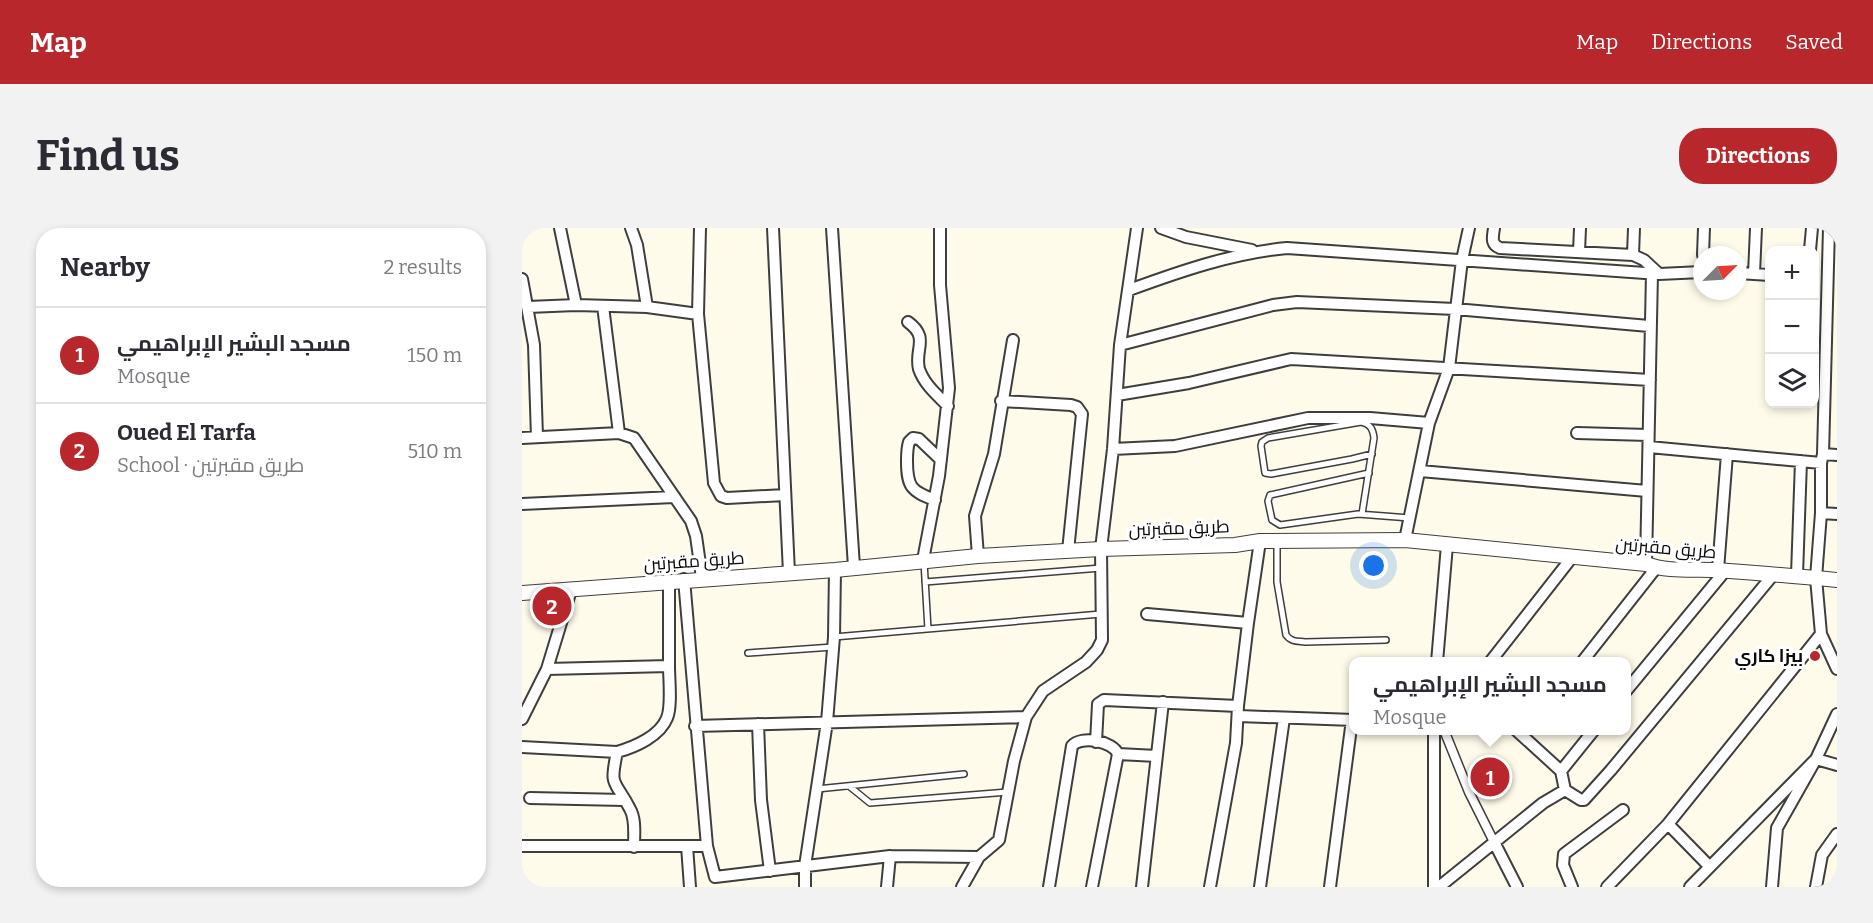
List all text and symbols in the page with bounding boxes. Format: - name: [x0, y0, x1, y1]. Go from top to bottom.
- text: Map: [30, 26, 87, 59]
- text: Map: [1576, 29, 1618, 55]
- text: Directions: [1651, 29, 1752, 55]
- text: Saved: [1785, 29, 1843, 55]
- button: Directions: [1679, 128, 1837, 184]
- text: Find us: [36, 131, 180, 181]
- north arrow: [1693, 246, 1747, 300]
- map controls: [1765, 246, 1819, 408]
- button: +: [1765, 246, 1819, 300]
- text: Nearby: [60, 252, 150, 283]
- text: 2 results: [383, 255, 462, 279]
- button: −: [1765, 300, 1819, 354]
- text: مسجد البشير الإبراهيمي: [117, 330, 351, 357]
- text: 1: [75, 343, 84, 367]
- text: 150 m: [407, 343, 462, 367]
- button: layers: [1765, 354, 1819, 408]
- text: Mosque: [117, 364, 190, 388]
- text: Oued El Tarfa: [117, 419, 256, 446]
- text: 2: [74, 439, 85, 463]
- text: 510 m: [408, 439, 462, 463]
- text: School · طريق مقبرتين: [117, 453, 304, 477]
- street label: طريق مقبرتين: [1128, 515, 1230, 542]
- street label: طريق مقبرتين: [1615, 533, 1717, 564]
- street label: طريق مقبرتين: [643, 546, 745, 576]
- your location: [1359, 551, 1388, 580]
- pin: 2: [532, 584, 572, 628]
- place label: بيزا كاري: [1735, 645, 1803, 670]
- marker: بيزا كاري: [1808, 649, 1822, 663]
- popup: [1349, 657, 1631, 735]
- text: مسجد البشير الإبراهيمي: [1373, 671, 1607, 698]
- text: Mosque: [1373, 705, 1447, 729]
- pin: 1: [1470, 754, 1510, 800]

